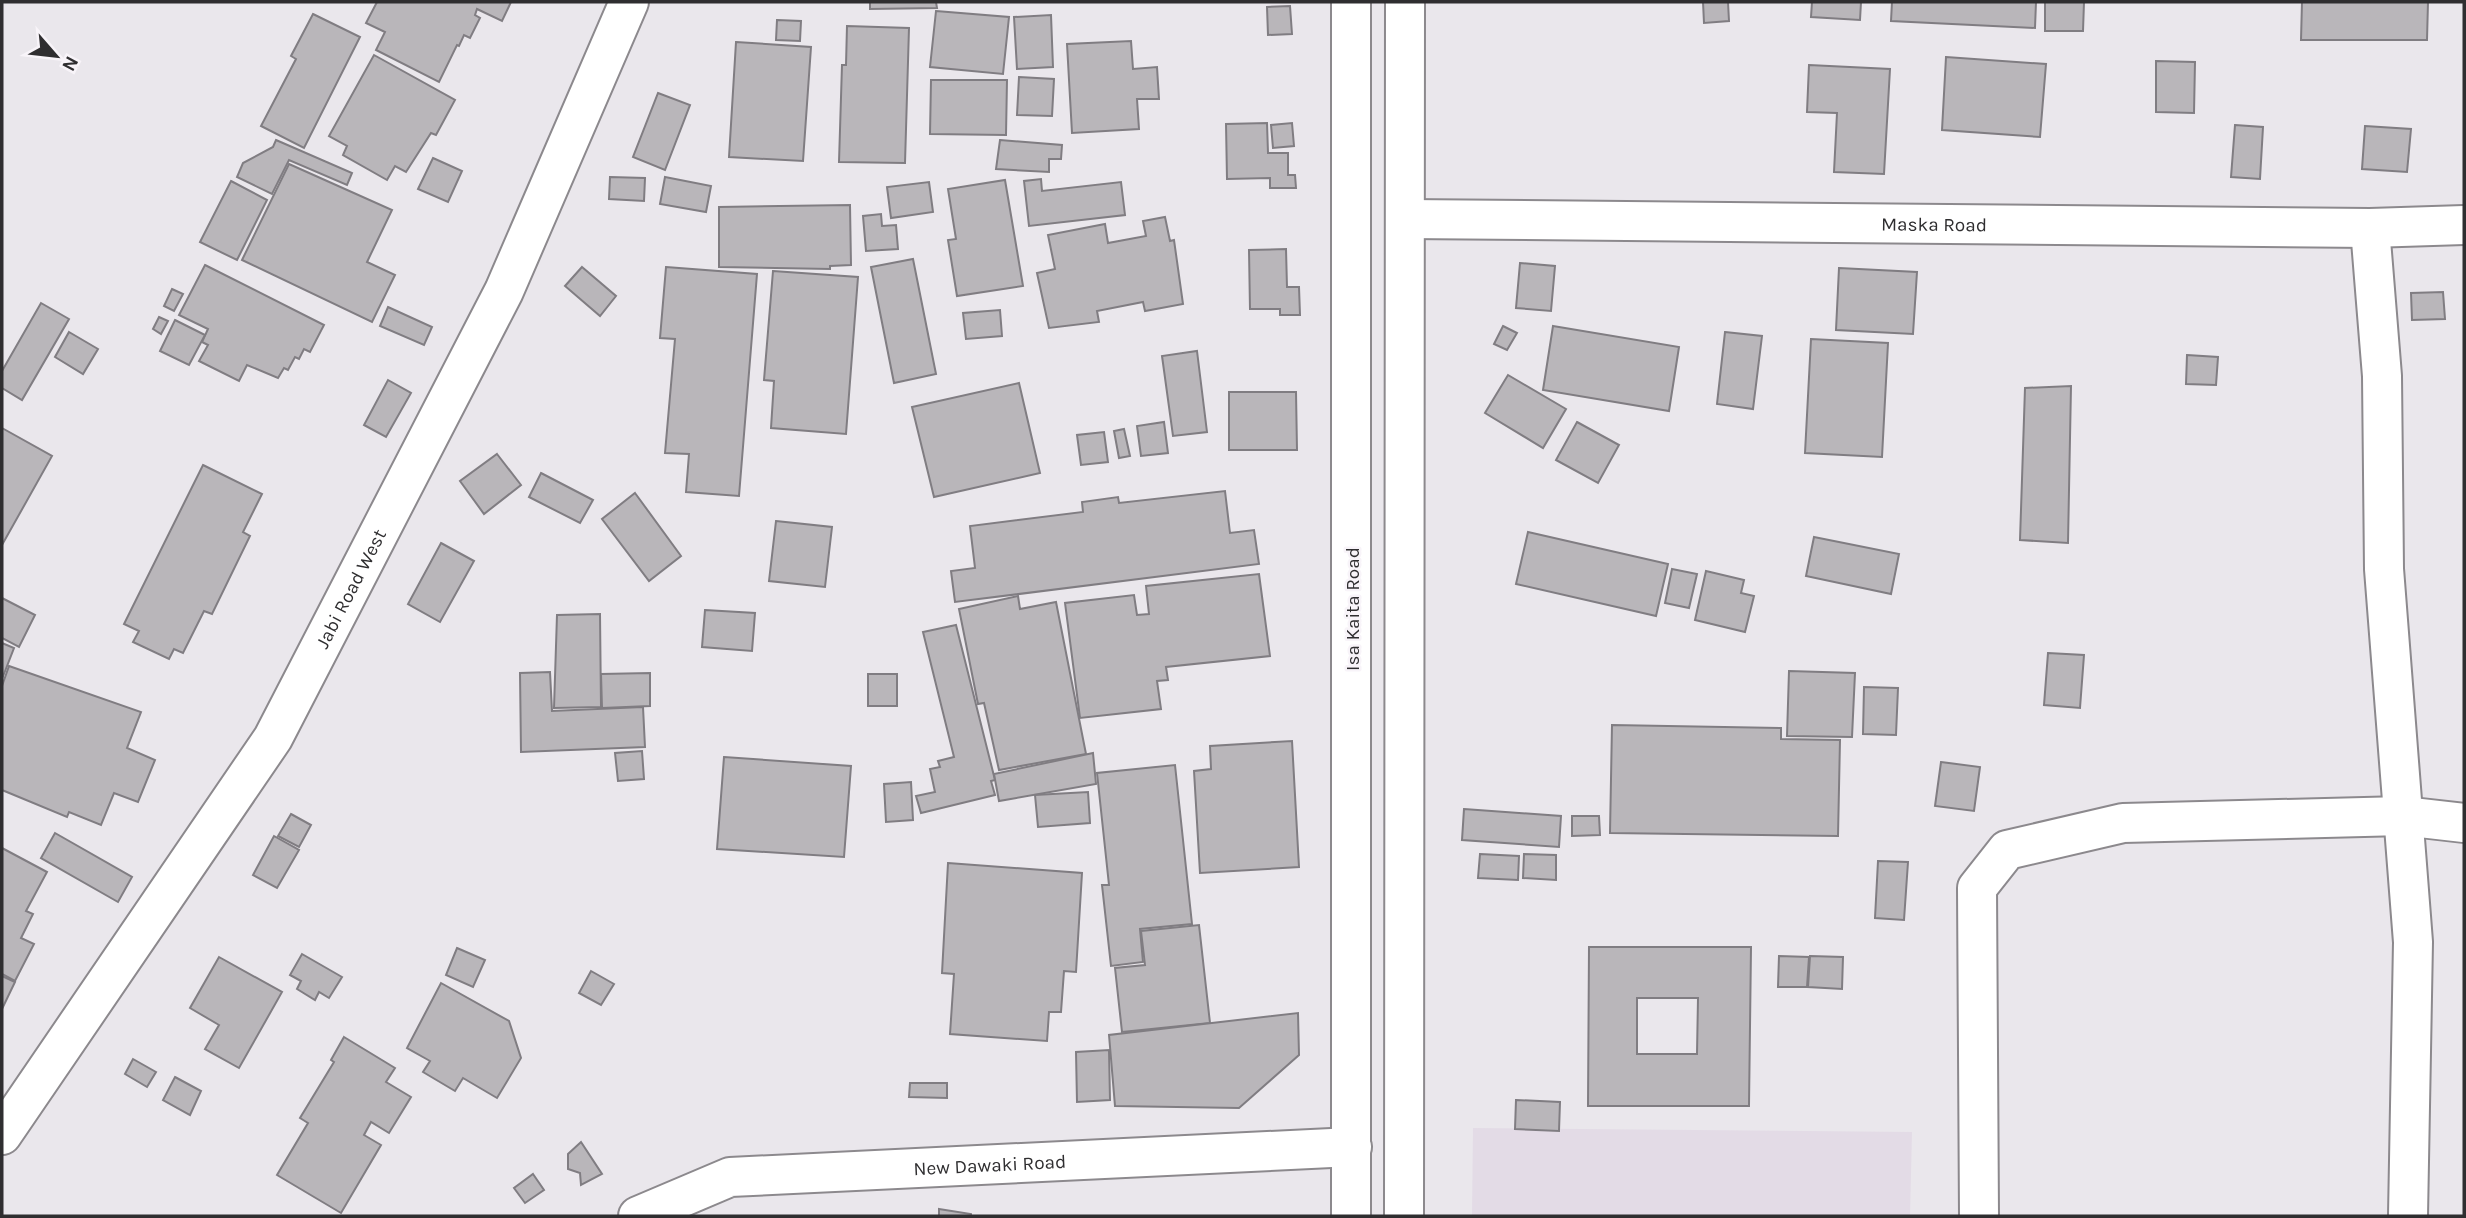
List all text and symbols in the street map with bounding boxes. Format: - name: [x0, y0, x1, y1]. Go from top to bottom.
- north arrow: [21, 21, 91, 91]
- text: N: [57, 52, 83, 75]
- street label: Maska Road: [1881, 213, 1987, 236]
- street label: Jabi Road West: [311, 526, 391, 652]
- street label: Isa Kaita Road: [1342, 547, 1364, 671]
- street label: New Dawaki Road: [913, 1151, 1067, 1180]

